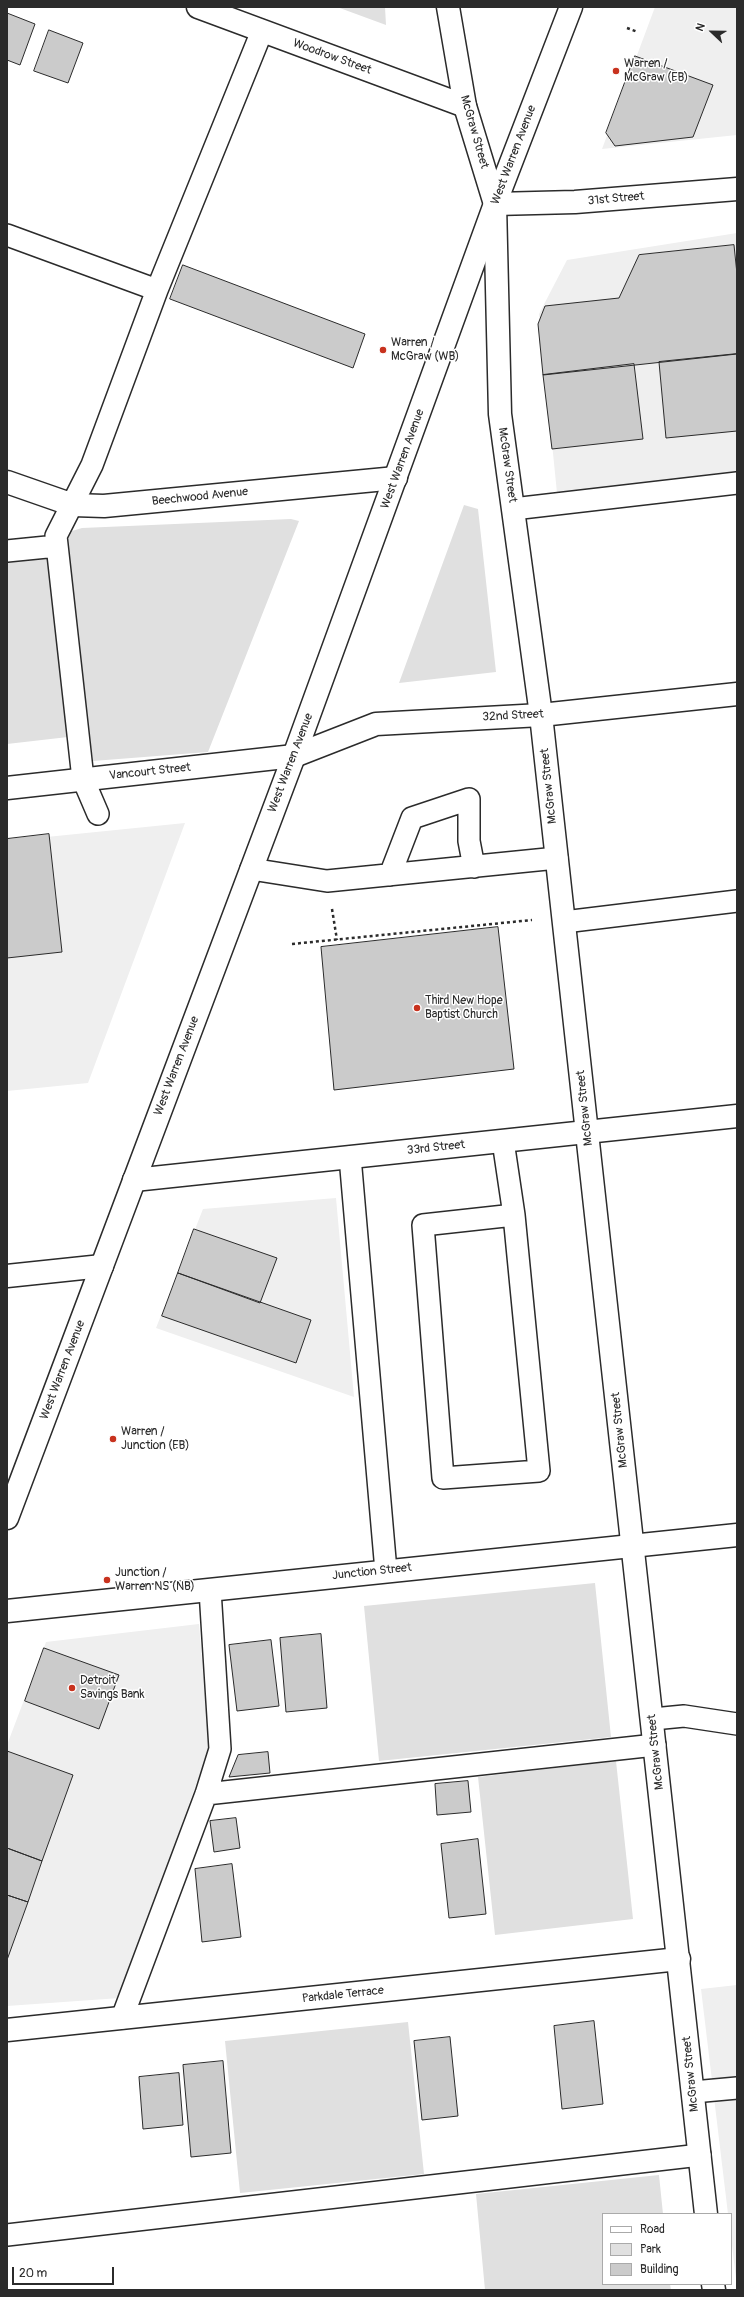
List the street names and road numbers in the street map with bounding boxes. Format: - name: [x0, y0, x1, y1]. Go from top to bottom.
- street label: Woodrow Street: [291, 36, 373, 78]
- street label: McGraw Street: [457, 94, 491, 170]
- street label: West Warren Avenue: [488, 103, 540, 207]
- street label: 31st Street: [587, 189, 645, 209]
- street label: West Warren Avenue: [378, 407, 428, 511]
- street label: McGraw Street: [495, 426, 519, 504]
- street label: Beechwood Avenue: [151, 485, 249, 509]
- street label: 32nd Street: [482, 707, 544, 725]
- street label: West Warren Avenue: [265, 711, 317, 815]
- street label: McGraw Street: [538, 748, 560, 824]
- street label: Vancourt Street: [108, 761, 192, 783]
- street label: West Warren Avenue: [151, 1014, 203, 1118]
- street label: McGraw Street: [574, 1070, 596, 1146]
- street label: 33rd Street: [406, 1138, 466, 1158]
- street label: West Warren Avenue: [37, 1318, 89, 1422]
- street label: McGraw Street: [609, 1392, 631, 1468]
- street label: Junction Street: [332, 1561, 412, 1583]
- street label: McGraw Street: [645, 1714, 667, 1790]
- street label: Parkdale Terrace: [302, 1984, 384, 2006]
- street label: McGraw Street: [680, 2036, 702, 2112]

